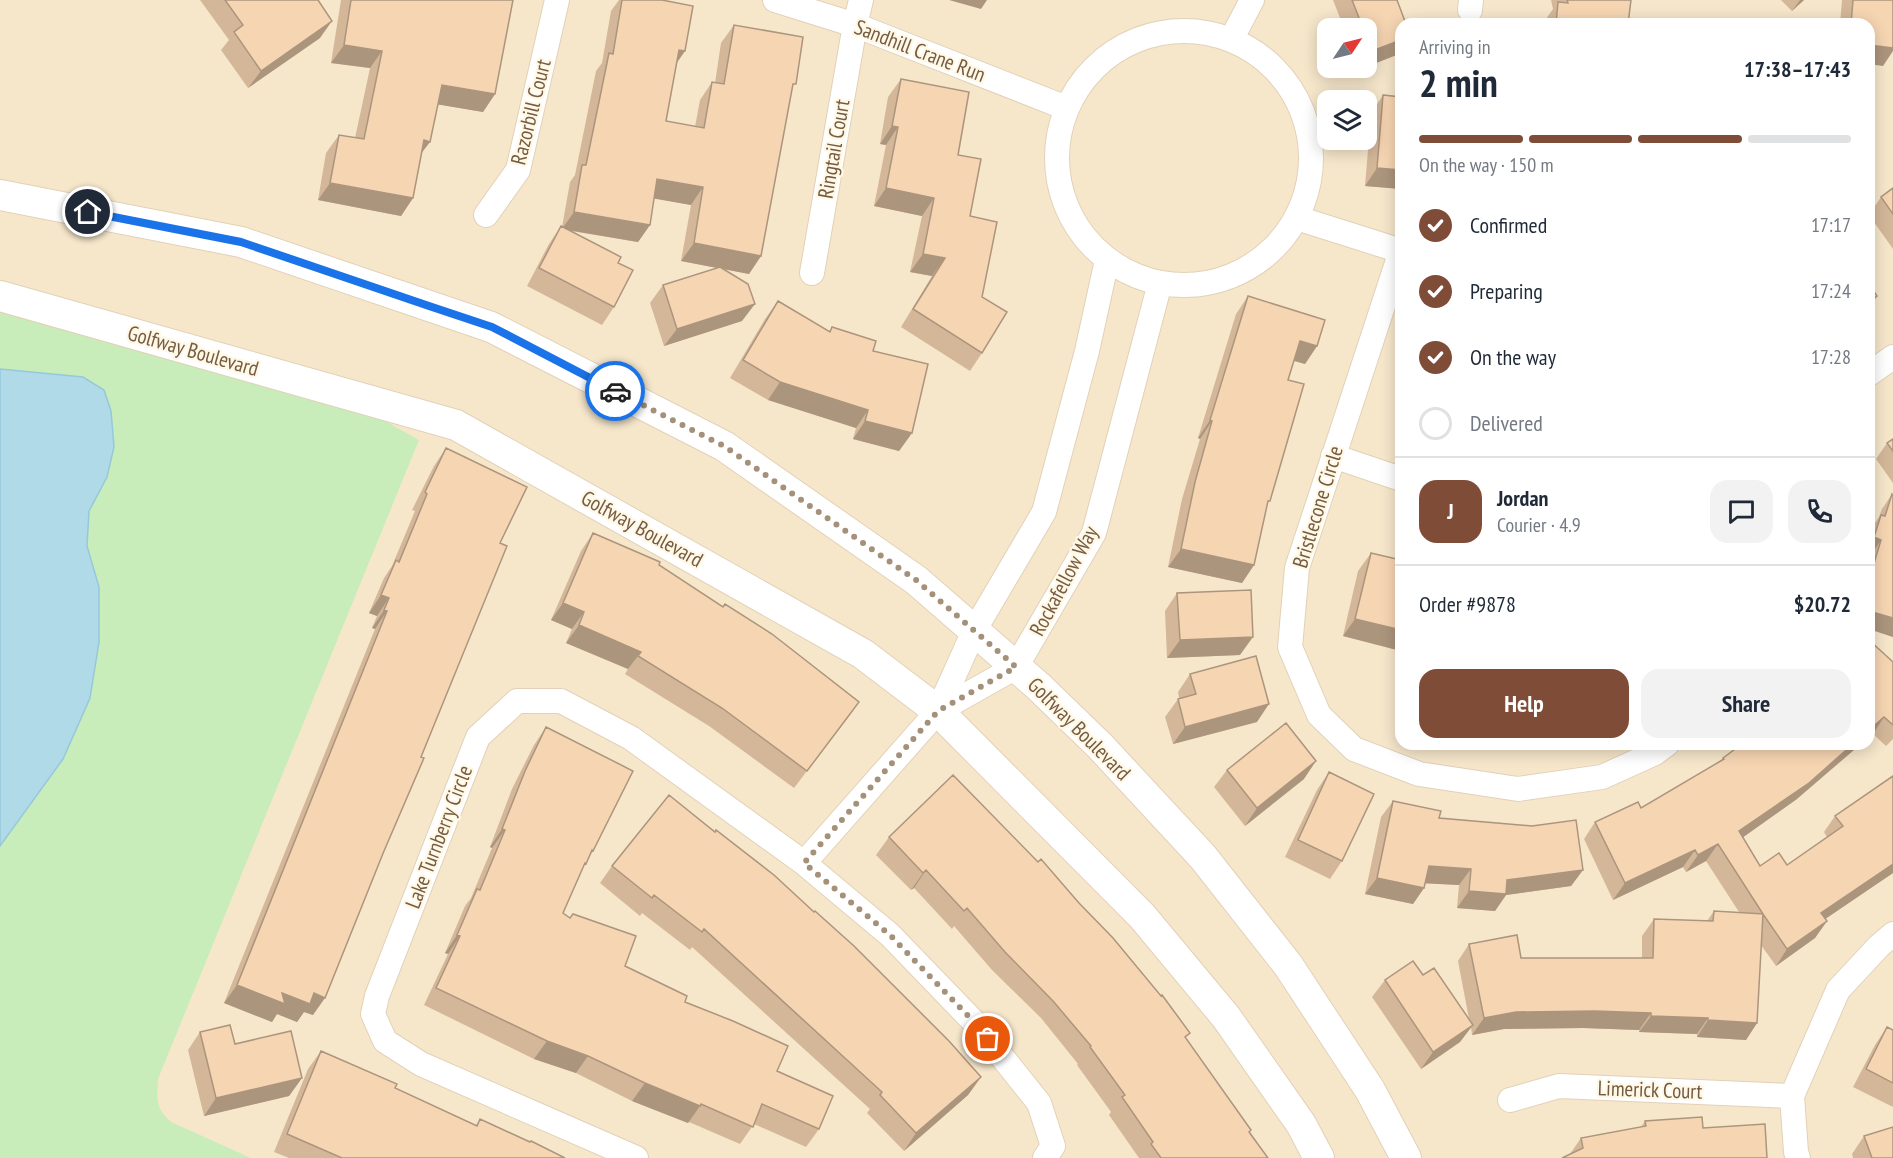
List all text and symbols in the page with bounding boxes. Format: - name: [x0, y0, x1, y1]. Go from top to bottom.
- street label: Sandhill Crane Run: [851, 13, 989, 88]
- north arrow: [1317, 18, 1377, 78]
- map controls: [1317, 18, 1377, 150]
- text: Arriving in: [1419, 34, 1491, 60]
- text: 17:38–17:43: [1744, 55, 1851, 83]
- street label: Razorbill Court: [504, 56, 557, 167]
- text: 2 min: [1419, 57, 1498, 108]
- button: layers: [1317, 90, 1377, 150]
- street label: Ringtail Court: [812, 97, 856, 201]
- text: On the way · 150 m: [1419, 152, 1554, 178]
- pin: [62, 186, 113, 237]
- icon: home: [71, 195, 104, 228]
- icon: check: [1419, 209, 1452, 242]
- text: Confirmed: [1470, 211, 1547, 239]
- text: 17:17: [1811, 212, 1851, 238]
- icon: check: [1419, 275, 1452, 308]
- text: Preparing: [1470, 277, 1543, 305]
- text: 17:24: [1811, 278, 1851, 304]
- street label: Golfway Boulevard: [125, 319, 262, 382]
- icon: check: [1419, 341, 1452, 374]
- text: On the way: [1470, 343, 1556, 371]
- text: 17:28: [1811, 344, 1851, 370]
- courier: [585, 361, 645, 421]
- icon: car: [599, 375, 632, 408]
- text: Delivered: [1470, 409, 1543, 437]
- street label: Bristlecone Circle: [1286, 443, 1349, 571]
- button: chat: [1710, 480, 1773, 543]
- button: phone: [1788, 480, 1851, 543]
- street label: Golfway Boulevard: [577, 484, 708, 573]
- text: Jordan: [1497, 484, 1548, 512]
- text: J: [1447, 497, 1454, 525]
- text: Courier · 4.9: [1497, 512, 1581, 538]
- street label: Rockafellow Way: [1023, 521, 1104, 640]
- text: Order #9878: [1419, 590, 1516, 618]
- text: $20.72: [1794, 590, 1851, 618]
- button: Help: [1419, 669, 1629, 738]
- button: Share: [1641, 669, 1851, 738]
- street label: Golfway Boulevard: [1022, 671, 1137, 786]
- street label: Lake Turnberry Circle: [399, 761, 478, 912]
- pin: [962, 1013, 1013, 1064]
- icon: bag: [971, 1022, 1004, 1055]
- street label: Limerick Court: [1597, 1074, 1703, 1105]

